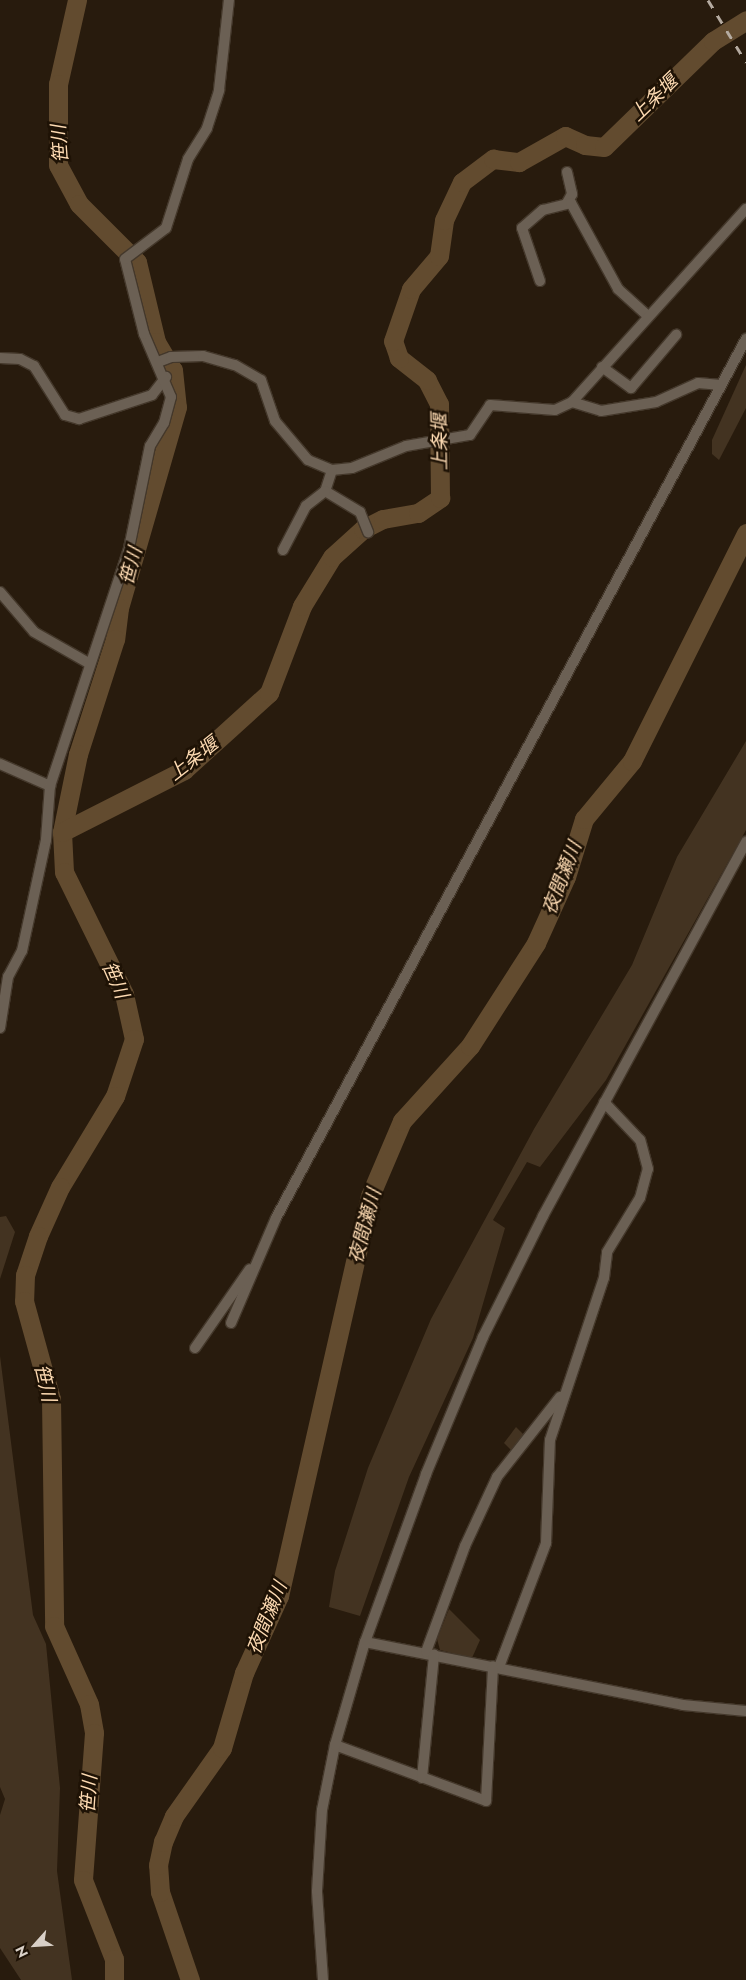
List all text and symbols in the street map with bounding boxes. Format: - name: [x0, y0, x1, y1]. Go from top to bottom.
- water label: 上条堰: [626, 70, 682, 126]
- water label: 笹川: [47, 124, 73, 164]
- water label: 上条堰: [428, 413, 452, 471]
- water label: 笹川: [115, 545, 147, 587]
- water label: 上条堰: [164, 732, 222, 786]
- water label: 夜間瀬川: [538, 838, 586, 918]
- water label: 笹川: [97, 958, 133, 1002]
- water label: 夜間瀬川: [344, 1186, 386, 1266]
- water label: 笹川: [30, 1362, 60, 1404]
- water label: 夜間瀬川: [242, 1578, 292, 1658]
- water label: 笹川: [76, 1774, 102, 1814]
- north arrow: [10, 1920, 60, 1970]
- text: N: [10, 1942, 33, 1961]

